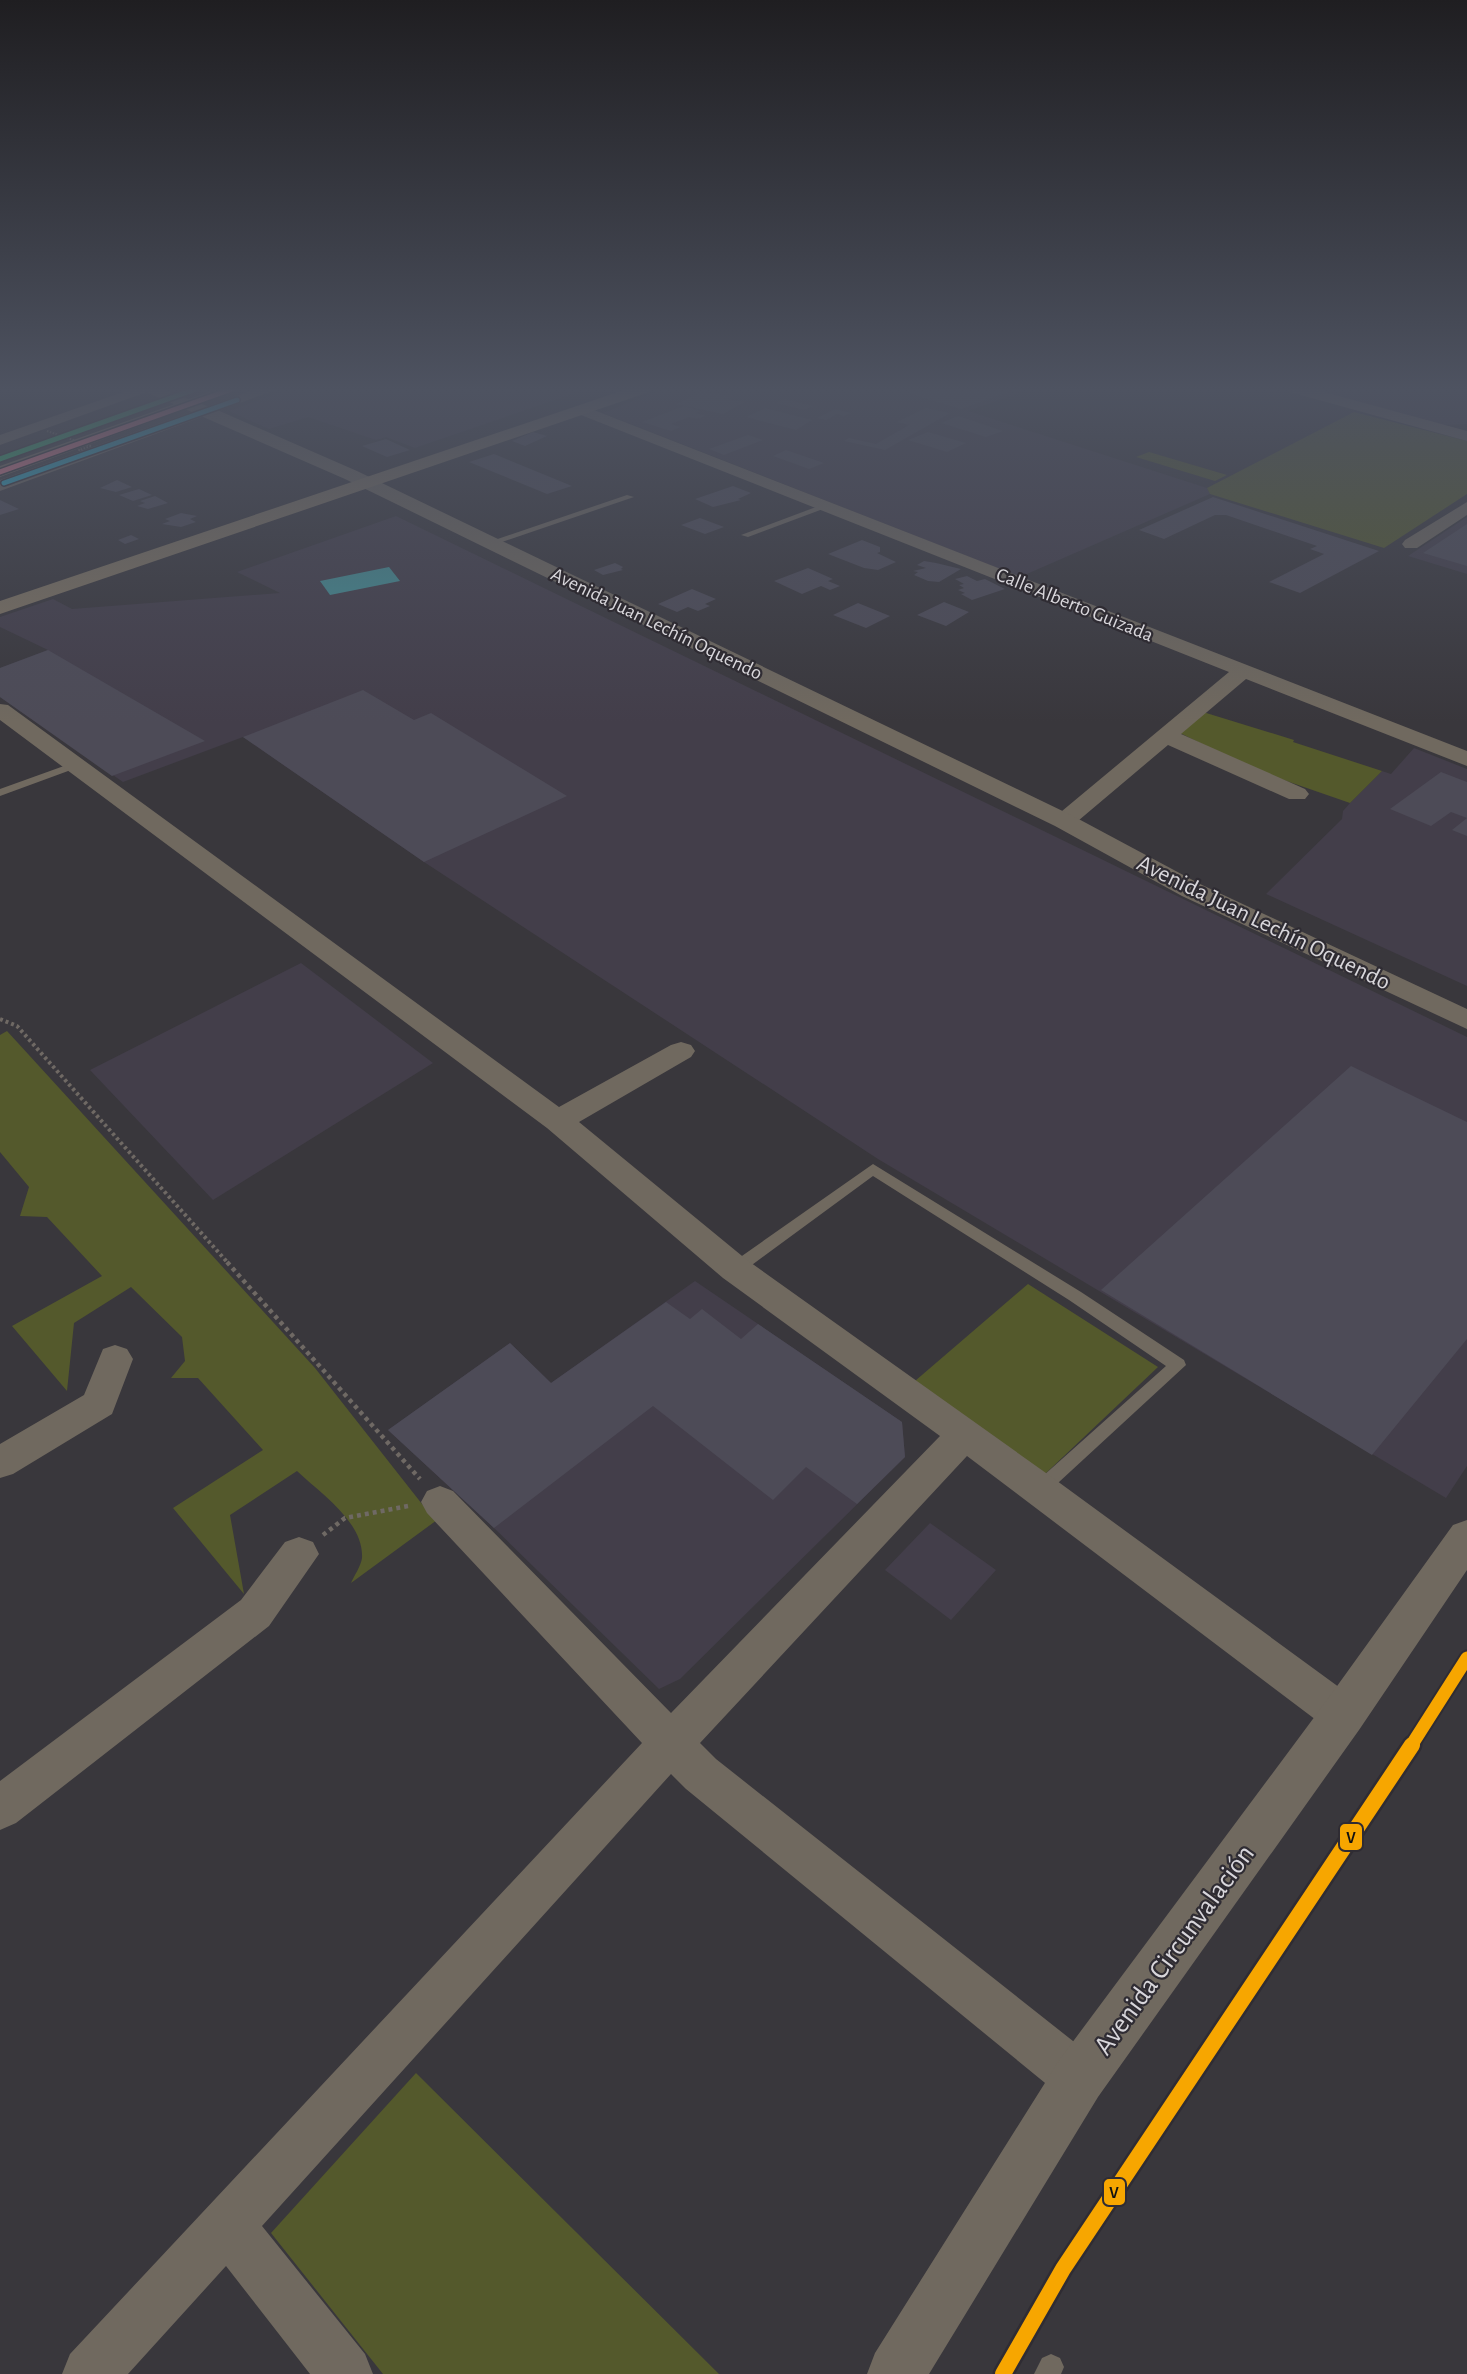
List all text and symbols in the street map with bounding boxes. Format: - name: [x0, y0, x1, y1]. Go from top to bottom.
- street label: Avenida Juan Lechín Oquendo: [548, 564, 765, 684]
- street label: Calle Alberto Guizada: [993, 564, 1156, 646]
- street label: Avenida Juan Lechín Oquendo: [1133, 851, 1394, 995]
- line badge: V: [1339, 1823, 1363, 1851]
- text: V: [1346, 1830, 1356, 1846]
- street label: Avenida Circunvalación: [1089, 1840, 1260, 2060]
- line badge: V: [1103, 2178, 1126, 2206]
- text: V: [1109, 2185, 1119, 2201]

